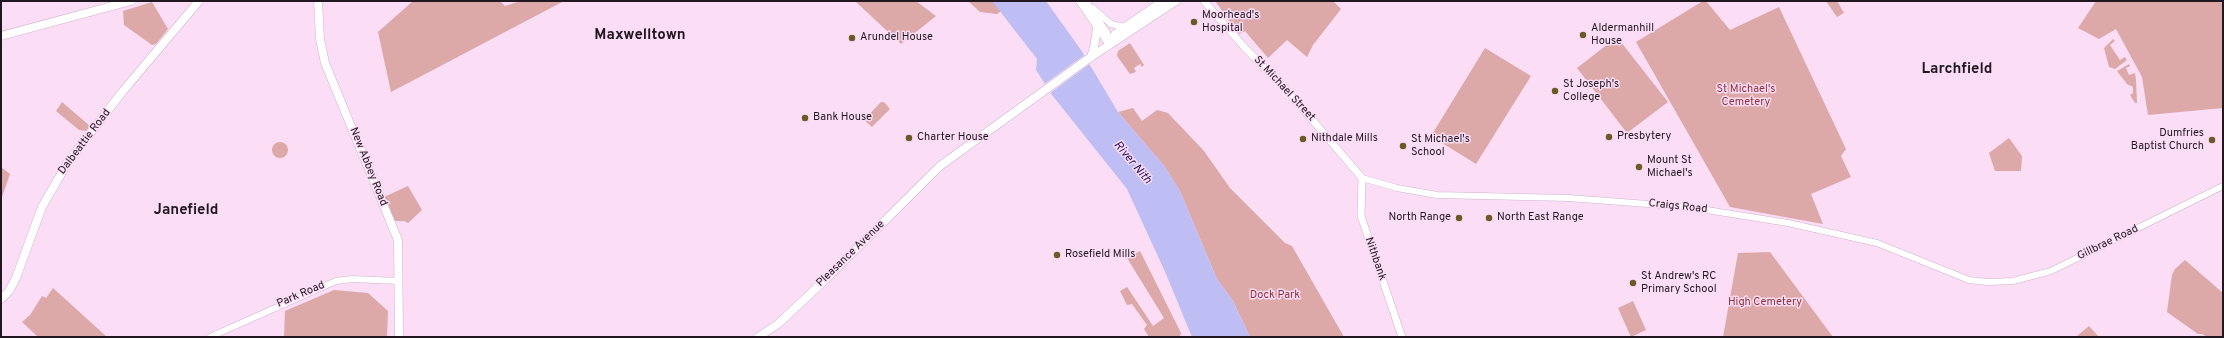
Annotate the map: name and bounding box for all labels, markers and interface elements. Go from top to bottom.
place label: Moorhead's Hospital [1202,9,1259,35]
marker: Moorhead's Hospital [1189,17,1199,27]
place label: Aldermanhill House [1591,22,1654,48]
district label: Maxwelltown [594,27,686,45]
marker: Aldermanhill House [1578,30,1588,40]
place label: Arundel House [860,31,933,45]
marker: Arundel House [847,33,857,43]
street label: St Michael Street [1250,54,1318,124]
district label: Larchfield [1922,61,1992,79]
place label: St Joseph's College [1563,78,1619,104]
park label: St Michael's Cemetery [1717,83,1775,109]
marker: St Joseph's College [1550,86,1560,96]
street label: Dalbeattie Road [56,107,114,177]
place label: Bank House [813,111,872,125]
marker: Bank House [800,113,810,123]
street label: New Abbey Road [346,126,390,208]
place label: Dumfries Baptist Church [2131,127,2204,153]
place label: Presbytery [1617,130,1671,144]
place label: Charter House [917,131,989,145]
place label: Nithdale Mills [1311,132,1378,146]
marker: Presbytery [1604,132,1614,142]
marker: Charter House [904,133,914,143]
place label: St Michael's School [1411,133,1470,159]
marker: Nithdale Mills [1298,134,1308,144]
marker: Dumfries Baptist Church [2207,135,2217,145]
water label: River Nith [1110,139,1154,187]
marker: St Michael's School [1398,141,1408,151]
place label: Mount St Michael's [1647,154,1693,180]
marker: Mount St Michael's [1634,162,1644,172]
street label: Craigs Road [1648,197,1708,217]
district label: Janefield [154,202,218,220]
place label: North Range [1388,211,1451,225]
place label: North East Range [1497,211,1584,225]
marker: North Range [1454,213,1464,223]
marker: North East Range [1484,213,1494,223]
street label: Pleasance Avenue [814,218,888,290]
street label: Gillbrae Road [2075,223,2141,263]
street label: Nithbank [1361,236,1389,282]
place label: Rosefield Mills [1065,248,1135,262]
marker: Rosefield Mills [1052,250,1062,260]
place label: St Andrew's RC Primary School [1641,270,1717,296]
marker: St Andrew's RC Primary School [1628,278,1638,288]
street label: Park Road [275,279,327,311]
park label: Dock Park [1250,289,1300,303]
park label: High Cemetery [1728,296,1802,310]

